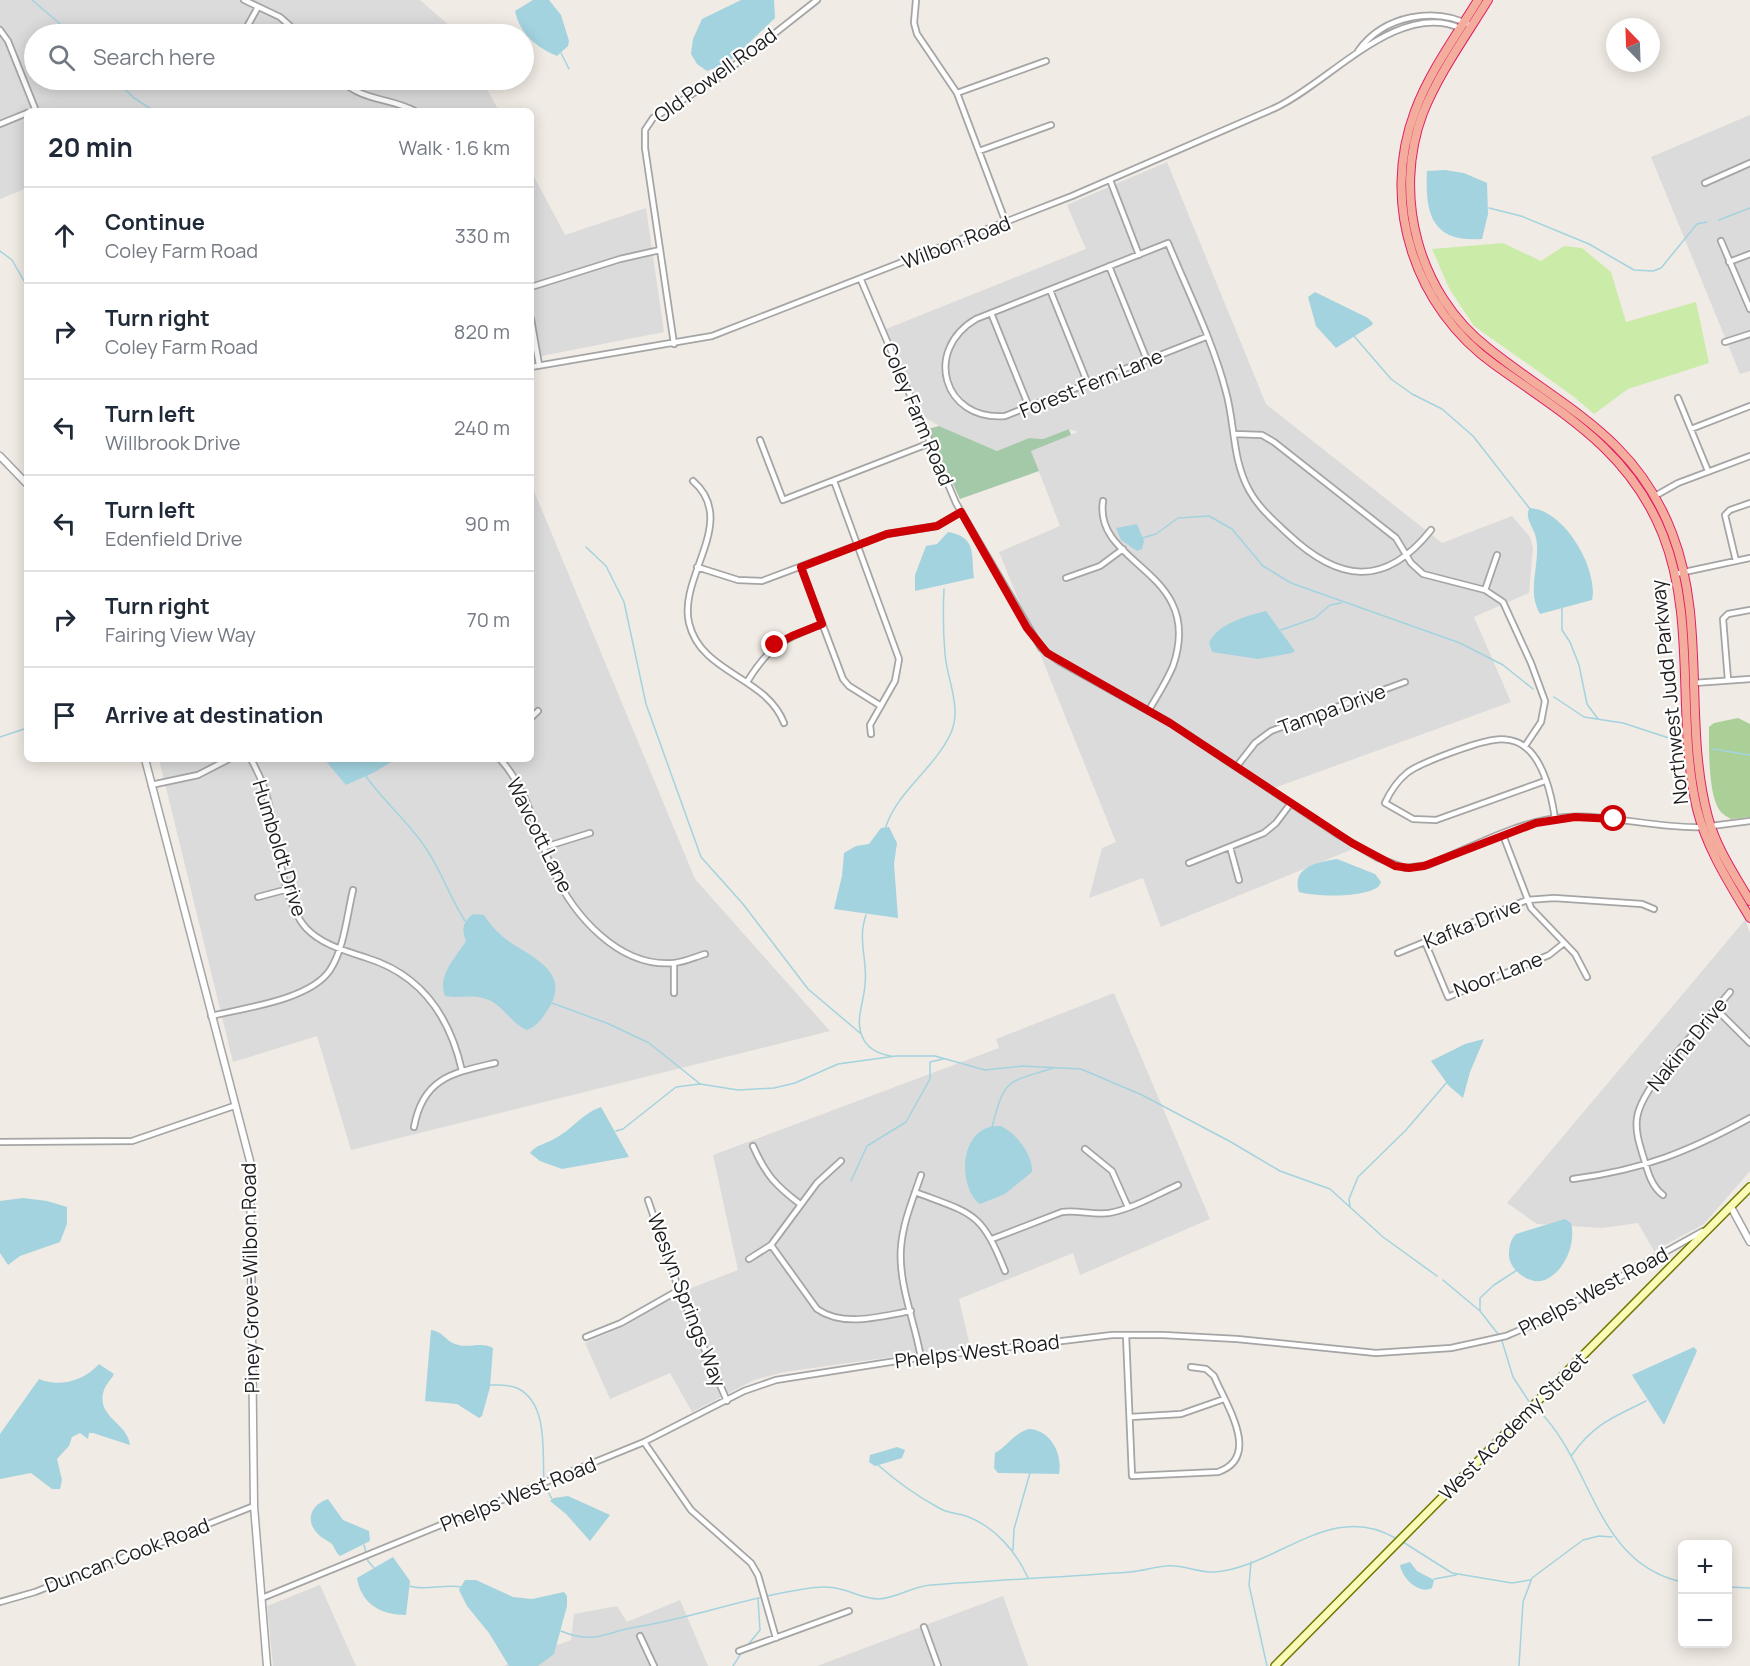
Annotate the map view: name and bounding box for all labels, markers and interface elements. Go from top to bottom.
north arrow [1606,18,1660,72]
street label: Old Powell Road [648,21,782,129]
search box [24,24,534,90]
icon: search [45,41,78,74]
text: Search here [93,42,215,72]
text: 20 min [48,129,133,165]
text: Walk · 1.6 km [399,134,510,161]
text: Continue [105,207,205,237]
street label: Wilbon Road [898,209,1014,275]
icon: ahead [48,219,81,252]
text: 330 m [455,222,510,249]
text: Coley Farm Road [105,237,258,264]
text: Turn right [105,303,210,333]
icon: right [48,315,81,348]
text: 820 m [454,318,510,345]
text: Coley Farm Road [105,333,258,360]
street label: Coley Farm Road [876,338,960,490]
street label: Forest Fern Lane [1015,342,1167,424]
text: Turn left [105,399,195,429]
icon: left [48,411,81,444]
text: 240 m [454,414,510,441]
text: Willbrook Drive [105,429,241,456]
text: Turn left [105,495,195,525]
icon: left [48,507,81,540]
text: 90 m [464,510,510,537]
text: Edenfield Drive [105,525,243,552]
street label: Northwest Judd Parkway [1644,578,1694,806]
text: Turn right [105,591,210,621]
icon: right [48,603,81,636]
text: 70 m [467,606,510,633]
text: Fairing View Way [105,621,256,648]
route end [761,631,787,657]
street label: Tampa Drive [1275,677,1389,741]
icon: arrive [48,699,81,732]
text: Arrive at destination [105,700,323,730]
street label: Wavcott Lane [501,773,579,897]
street label: Humboldt Drive [246,776,314,920]
route start [1600,805,1626,831]
street label: Kafka Drive [1419,891,1525,955]
street label: Noor Lane [1450,945,1546,1003]
street label: Nakina Drive [1641,992,1733,1096]
street label: Piney Grove-Wilbon Road [234,1162,266,1394]
street label: Weslyn Springs Way [641,1209,733,1391]
street label: Phelps West Road [1514,1240,1672,1342]
street label: Phelps West Road [893,1328,1061,1374]
street label: West Academy Street [1433,1346,1593,1506]
street label: Phelps West Road [436,1450,600,1538]
street label: Duncan Cook Road [41,1511,213,1599]
map controls [1678,1540,1732,1648]
button: + [1678,1540,1732,1594]
button: − [1678,1594,1732,1648]

